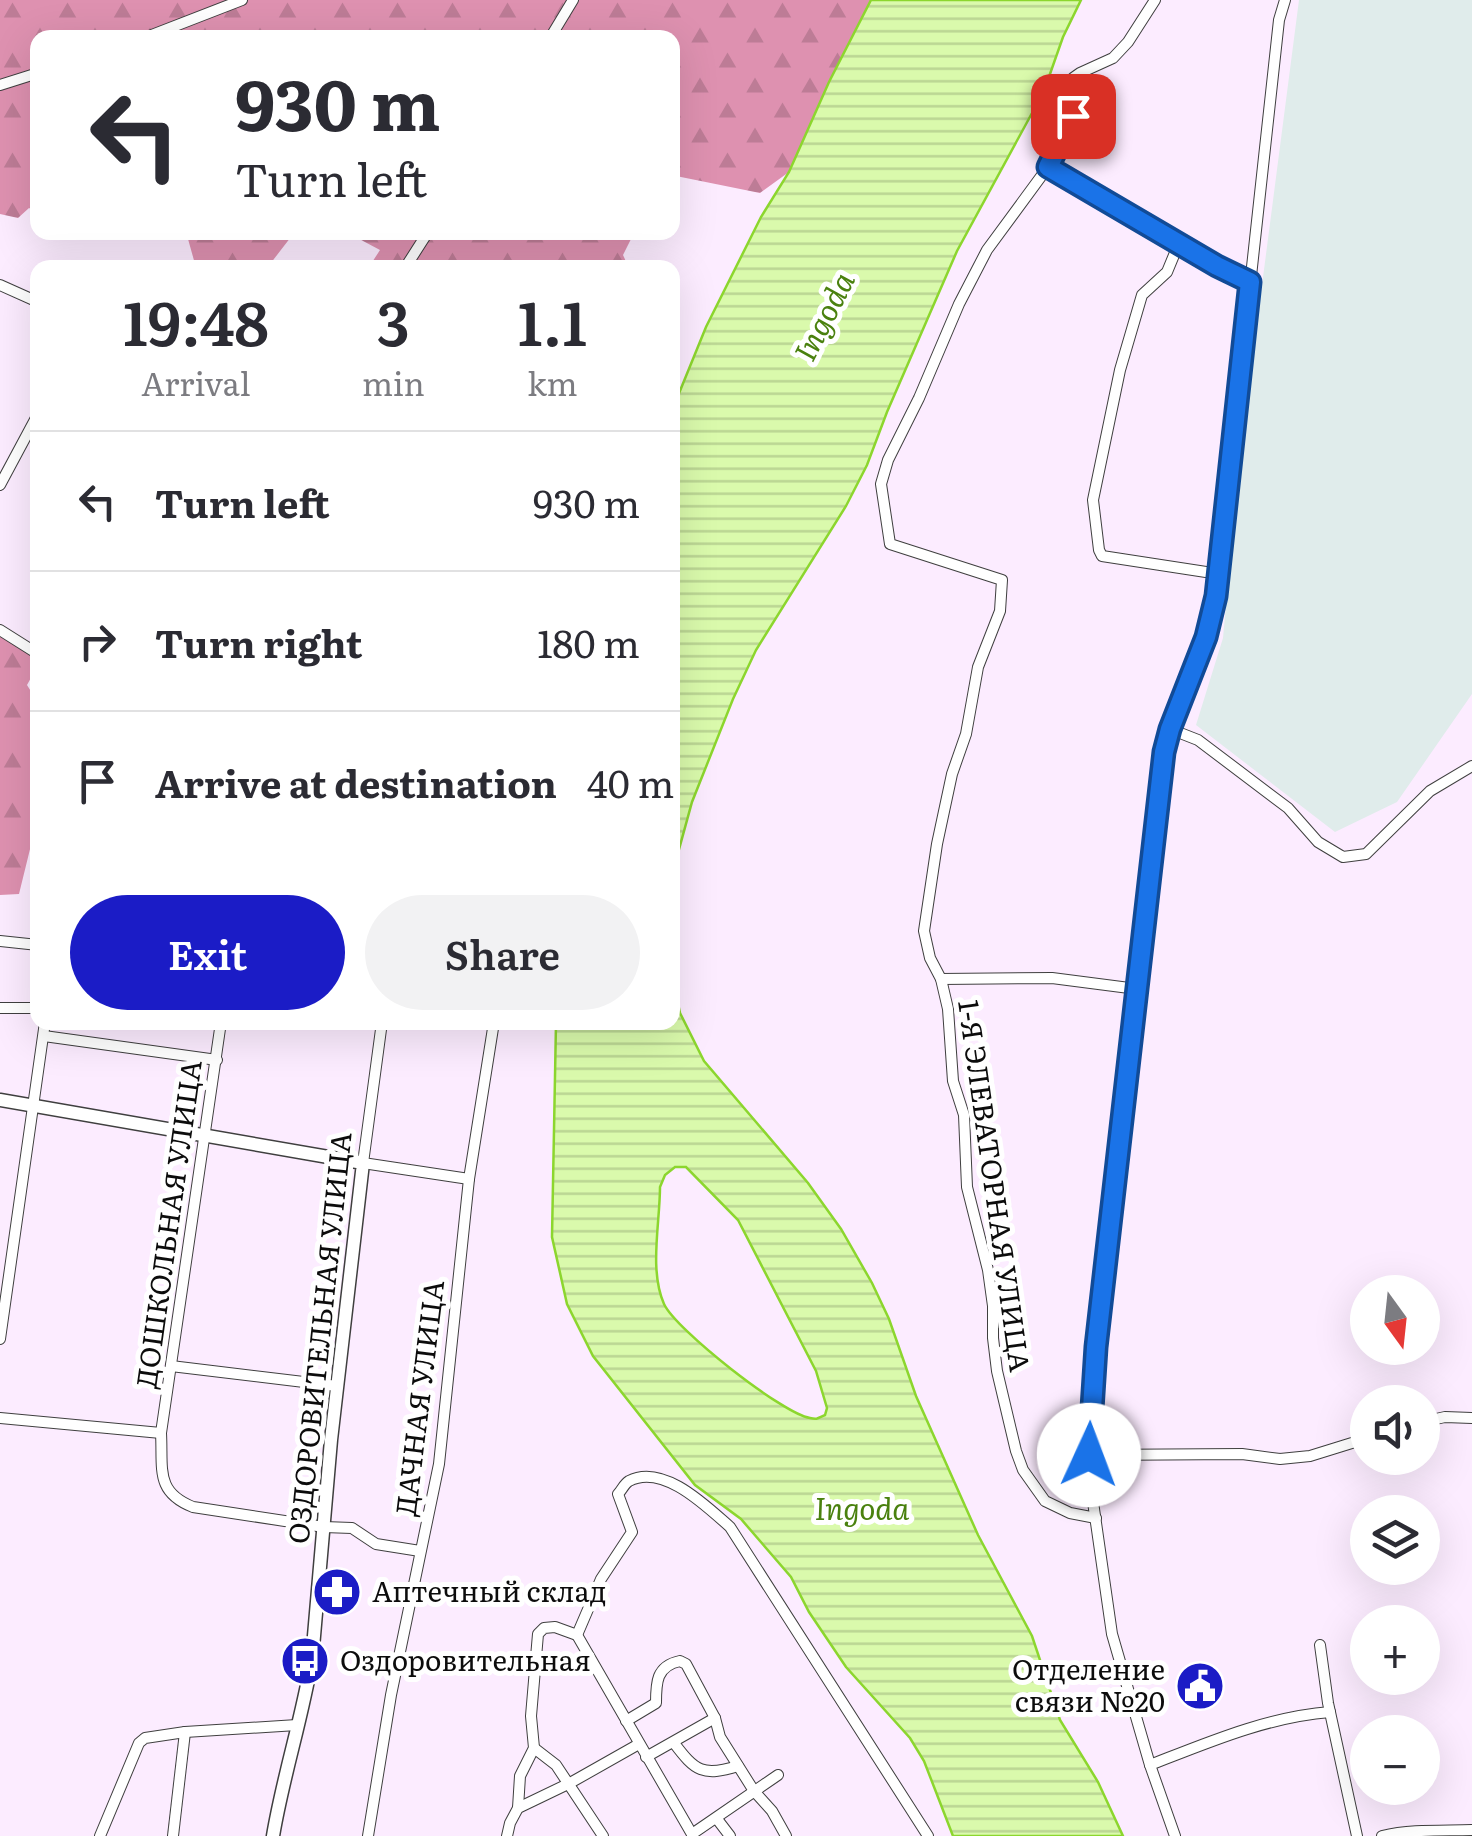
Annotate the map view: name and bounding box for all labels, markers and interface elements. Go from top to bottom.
text: 930 m [235,49,441,153]
icon: left [70,70,200,200]
pin [1031,74,1116,159]
icon: arrive [1046,89,1101,144]
text: Turn left [235,144,427,211]
water label: Ingoda [781,263,863,368]
text: 19:48 [123,275,269,364]
text: 3 [377,275,410,364]
text: 1.1 [518,275,587,364]
text: Arrival [141,358,251,406]
text: min [362,358,425,406]
text: km [527,358,578,406]
text: Turn left [155,473,330,530]
text: 930 m [533,473,640,530]
icon: left [70,474,125,529]
text: Turn right [155,613,362,670]
text: 180 m [537,613,640,670]
icon: right [70,614,125,669]
text: Arrive at destination [155,753,557,810]
text: 40 m [587,753,674,810]
icon: arrive [70,754,125,809]
button: Exit [70,895,345,1010]
button: Share [365,895,640,1010]
street label: 1-Я ЭЛЕВАТОРНАЯ УЛИЦА [949,997,1043,1375]
street label: ДОШКОЛЬНАЯ УЛИЦА [123,1057,211,1390]
street label: ОЗДОРОВИТЕЛЬНАЯ УЛИЦА [275,1129,361,1546]
north arrow [1350,1275,1440,1365]
map controls [1350,1275,1440,1805]
street label: ДАЧНАЯ УЛИЦА [383,1277,453,1518]
button: sound [1350,1385,1440,1475]
position arrow [1037,1403,1141,1507]
water label: Ingoda [815,1485,909,1529]
button: layers [1350,1495,1440,1585]
pharmacy icon: Аптечный склад [311,1566,363,1618]
place label: Аптечный склад [372,1569,607,1611]
button: + [1350,1605,1440,1695]
bus stop icon: Оздоровительная [279,1635,331,1687]
place label: Оздоровительная [340,1638,591,1680]
place label: Отделение связи №20 [1012,1647,1165,1721]
public building icon: Отделение связи №20 [1174,1660,1226,1712]
button: − [1350,1715,1440,1805]

